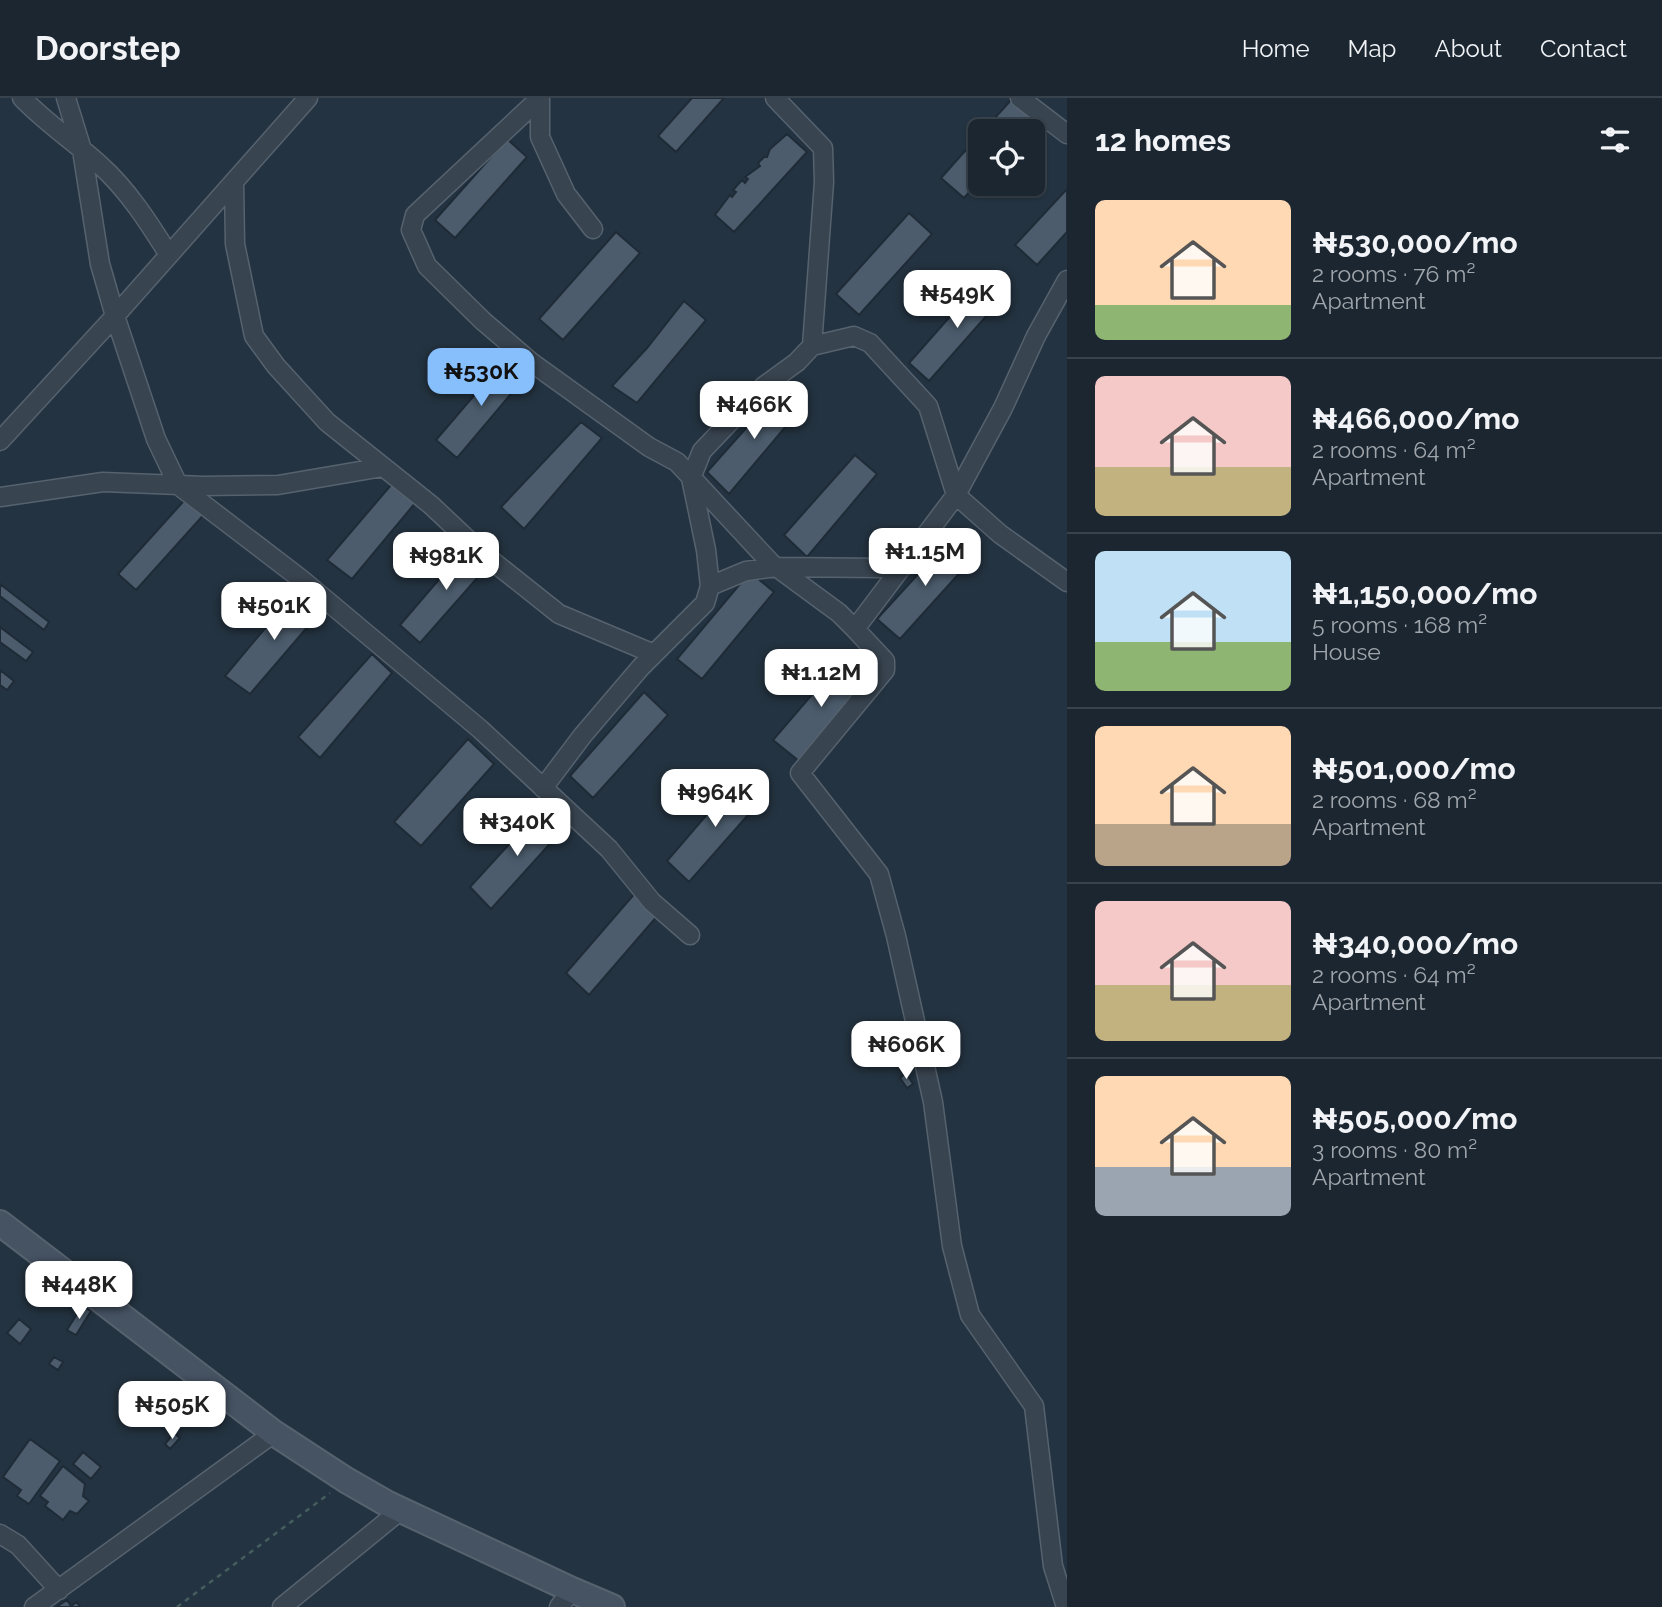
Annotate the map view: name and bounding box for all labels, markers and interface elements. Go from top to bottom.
text: Doorstep [35,29,181,68]
text: Home [1242,34,1310,63]
text: Map [1348,34,1396,63]
text: About [1434,34,1502,63]
text: Contact [1540,34,1627,63]
map controls [968,119,1045,196]
button: locate [968,119,1045,196]
icon: filters [1596,121,1634,159]
text: 12 homes [1095,123,1231,158]
text: ₦530,000/mo [1312,225,1518,260]
icon: home [1151,228,1235,312]
text: 2 rooms · 76 m² [1312,260,1475,287]
pin: ₦549K [908,271,1006,330]
text: ₦549K [920,279,994,306]
text: Apartment [1312,287,1426,314]
pin: ₦530K [432,348,530,408]
text: ₦530K [444,357,518,384]
pin: ₦466K [705,382,803,441]
text: ₦466K [716,390,792,417]
text: ₦466,000/mo [1312,401,1519,436]
icon: home [1151,404,1235,488]
text: 2 rooms · 64 m² [1312,436,1476,463]
text: Apartment [1312,463,1426,490]
pin: ₦1.15M [868,528,982,588]
pin: ₦981K [397,532,495,592]
text: ₦1.15M [885,537,965,564]
text: ₦981K [409,541,483,568]
text: ₦1,150,000/mo [1312,576,1537,611]
icon: home [1151,579,1235,663]
pin: ₦501K [225,582,323,642]
text: ₦501K [237,591,311,618]
text: 5 rooms · 168 m² [1312,611,1487,638]
text: House [1312,638,1381,665]
pin: ₦1.12M [764,650,878,709]
text: ₦1.12M [781,658,861,685]
text: ₦501,000/mo [1312,751,1516,786]
icon: home [1151,754,1235,838]
pin: ₦964K [666,770,764,829]
text: ₦964K [677,778,753,805]
text: 2 rooms · 68 m² [1312,786,1477,813]
pin: ₦340K [468,798,566,858]
text: ₦340K [479,807,555,834]
text: Apartment [1312,813,1426,840]
text: ₦340,000/mo [1312,926,1518,961]
icon: home [1151,929,1235,1013]
text: 2 rooms · 64 m² [1312,961,1476,988]
text: Apartment [1312,988,1426,1015]
pin: ₦606K [857,1021,955,1081]
text: ₦606K [867,1030,945,1057]
text: ₦505,000/mo [1312,1101,1517,1136]
icon: home [1151,1104,1235,1188]
text: 3 rooms · 80 m² [1312,1136,1477,1163]
text: Apartment [1312,1163,1426,1190]
pin: ₦448K [30,1262,128,1321]
text: ₦448K [41,1270,117,1297]
pin: ₦505K [123,1382,221,1441]
text: ₦505K [135,1390,209,1417]

